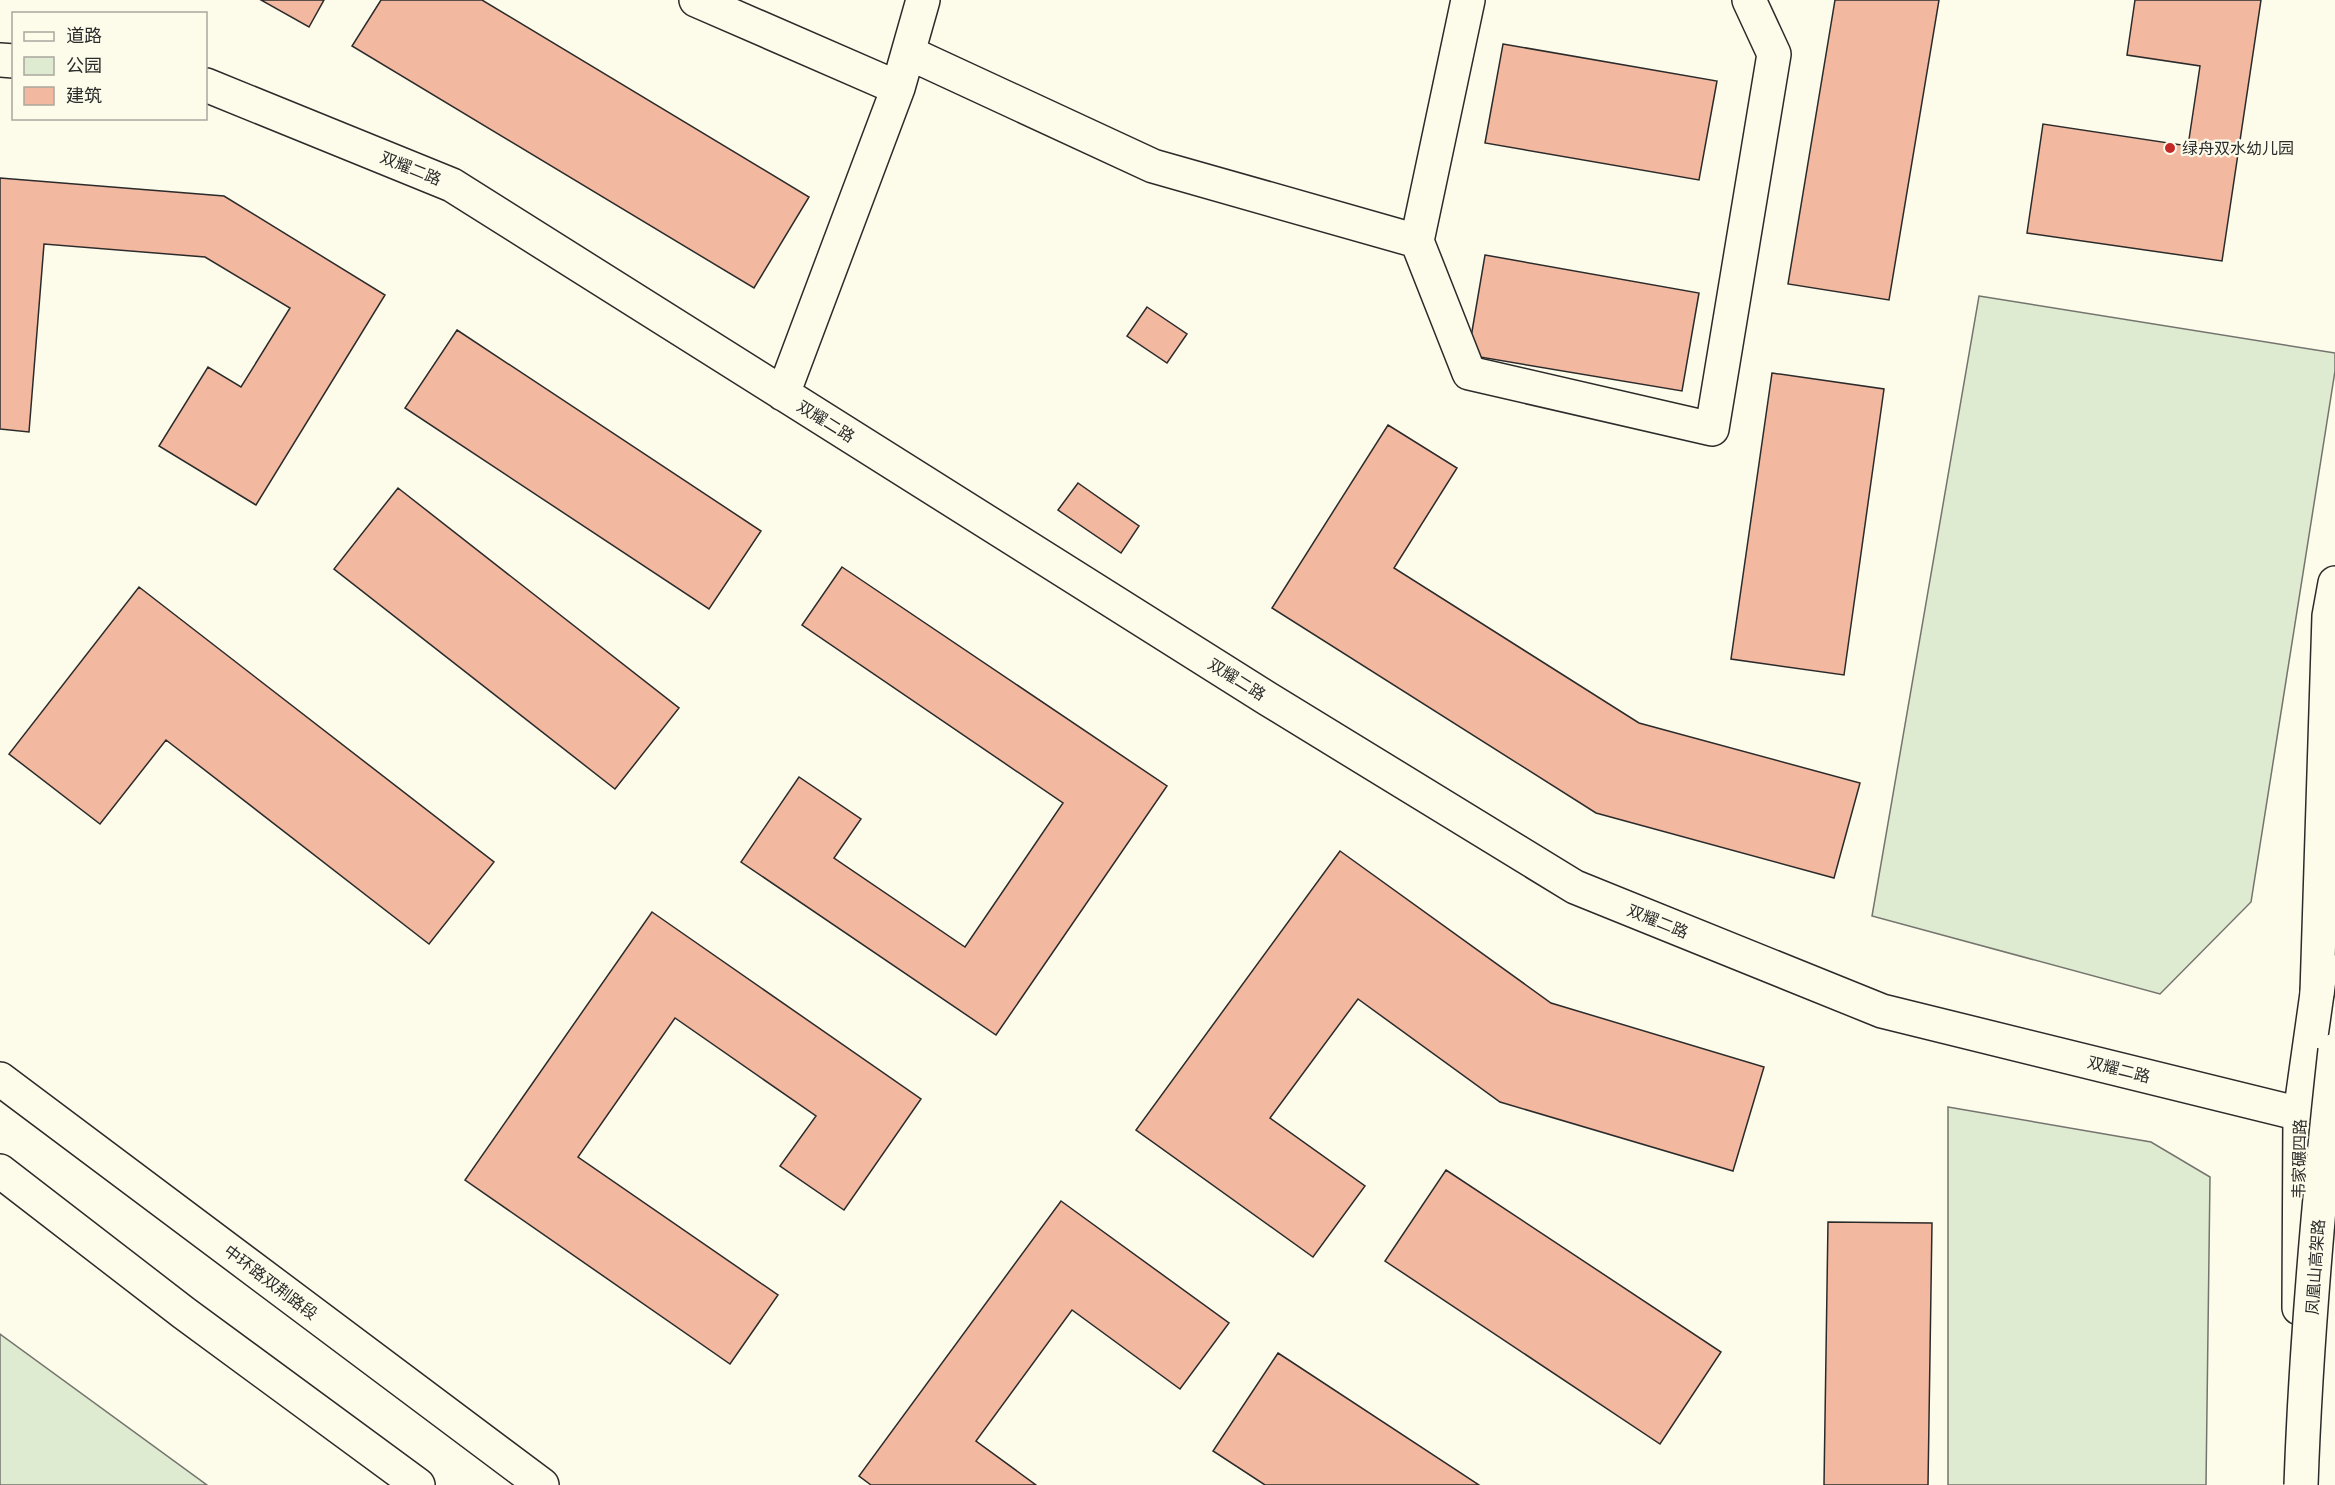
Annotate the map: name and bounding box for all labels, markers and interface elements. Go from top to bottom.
legend [12,12,207,120]
text: 道路 [66,24,102,47]
text: 公园 [66,54,102,77]
text: 建筑 [66,84,102,107]
place label: 绿舟双水幼儿园 [2182,138,2294,158]
marker: 绿舟双水幼儿园 [2163,141,2177,155]
street label: 双耀二路 [378,147,444,189]
street label: 双耀二路 [794,396,858,446]
street label: 双耀二路 [1205,654,1269,704]
street label: 双耀二路 [1625,900,1691,942]
street label: 双耀二路 [2086,1052,2152,1086]
street label: 韦家碾四路 [2288,1119,2310,1199]
street label: 凤凰山高架路 [2302,1218,2328,1316]
street label: 中环路双荆路段 [220,1240,322,1324]

